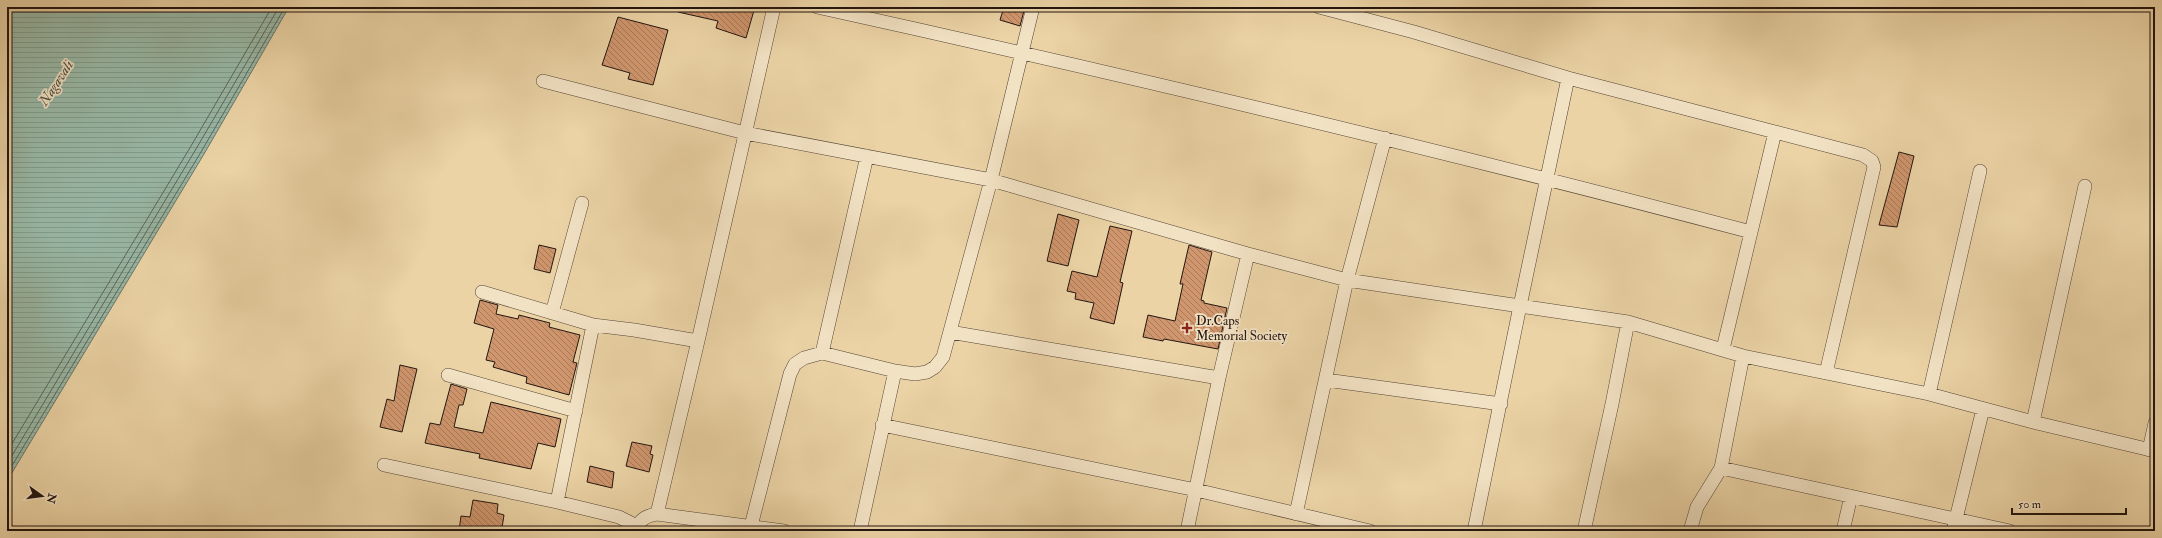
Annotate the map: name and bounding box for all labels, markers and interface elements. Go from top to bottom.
water label: Nagavali [35,57,77,110]
place label: Dr.Caps Memorial Society [1196,313,1288,345]
marker: Dr.Caps Memorial Society [1181,322,1193,334]
north arrow [22,476,62,516]
scale bar [2012,490,2126,516]
text: N [43,491,59,506]
text: 50 m [2018,497,2042,512]

